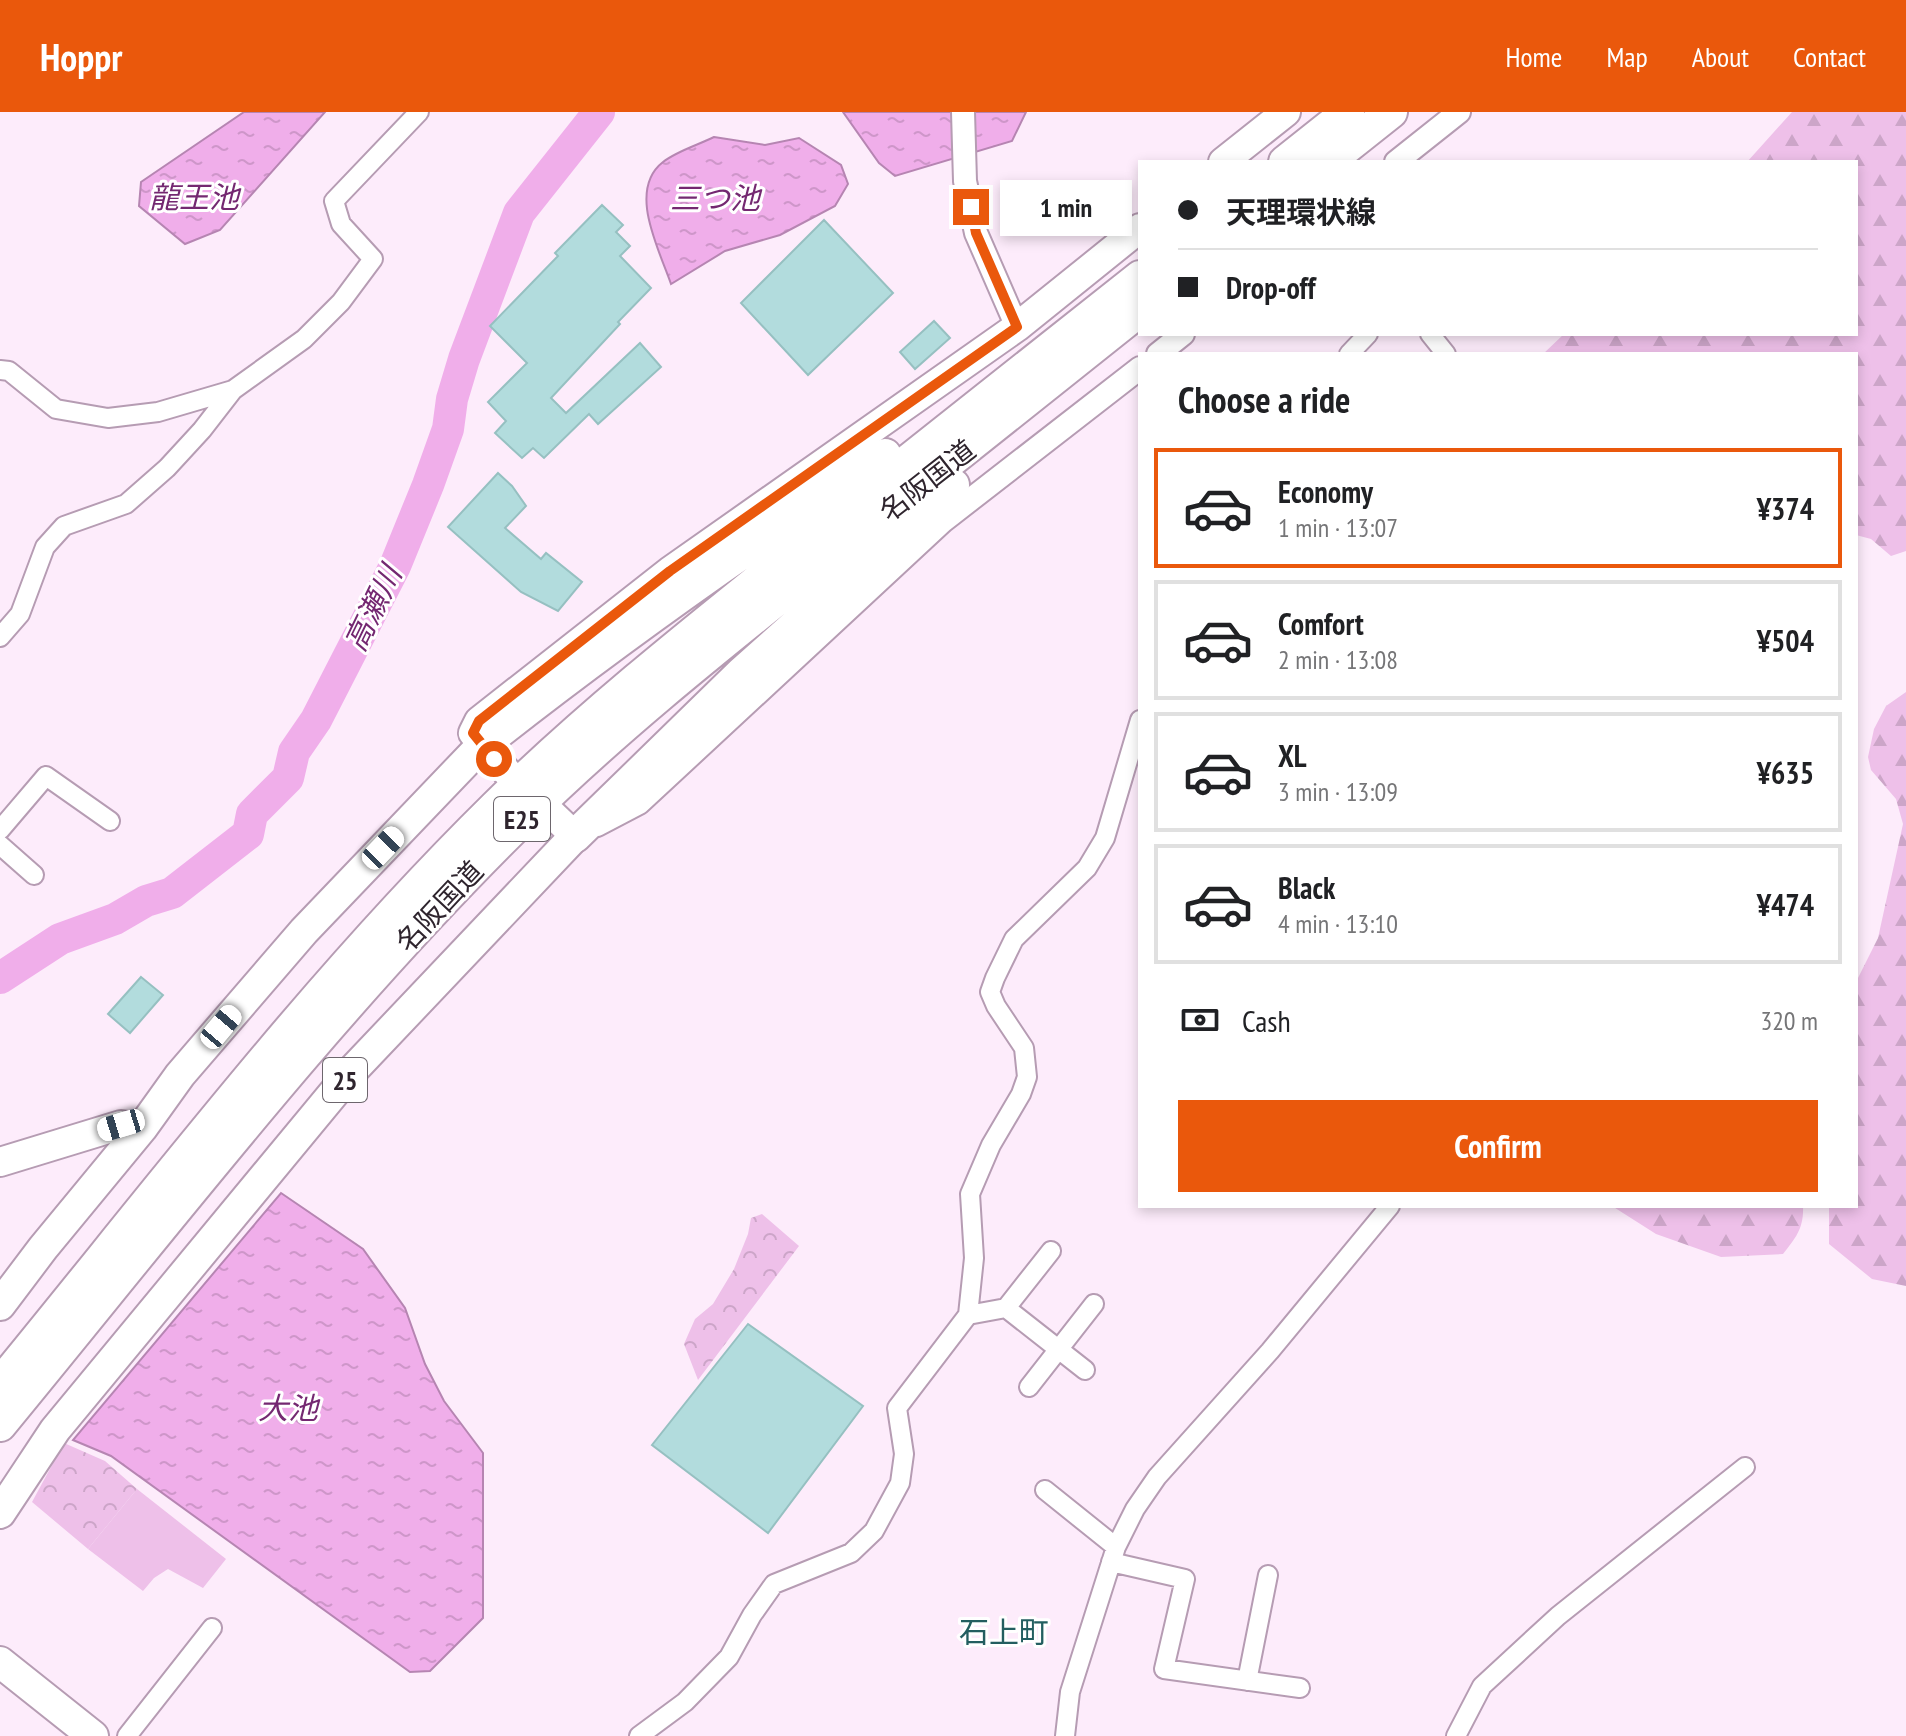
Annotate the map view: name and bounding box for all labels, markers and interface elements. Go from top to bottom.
text: Hoppr [40,32,122,81]
text: Home [1506,38,1562,75]
text: Map [1606,38,1648,75]
text: About [1692,38,1749,75]
text: Contact [1793,38,1866,75]
water label: 龍王池 [149,177,242,216]
water label: 三つ池 [670,178,763,217]
callout: 1 min [999,179,1131,235]
route end [953,189,989,225]
text: 1 min [1040,191,1092,224]
text: 天理環状線 [1226,192,1376,231]
text: Drop-off [1226,268,1316,307]
text: Choose a ride [1178,376,1350,423]
street label: 名阪国道 [871,431,983,529]
icon: car [1182,472,1254,544]
text: Economy [1278,472,1373,511]
text: ¥374 [1757,489,1814,528]
text: 1 min · 13:07 [1278,511,1398,544]
water label: 高瀬川 [335,556,411,657]
icon: car [1182,604,1254,676]
text: Comfort [1278,604,1364,643]
text: ¥504 [1757,621,1814,660]
text: 2 min · 13:08 [1278,643,1398,676]
icon: car [1182,736,1254,808]
text: XL [1278,736,1307,775]
route start [476,741,512,777]
text: ¥635 [1757,753,1814,792]
text: 3 min · 13:09 [1278,775,1398,808]
road number: E25 [494,797,550,841]
car [358,822,408,874]
street label: 名阪国道 [387,852,491,960]
icon: car [1182,868,1254,940]
text: Black [1278,868,1335,907]
text: ¥474 [1757,885,1814,924]
text: 4 min · 13:10 [1278,907,1398,940]
icon: cash [1178,998,1222,1042]
car [196,1001,246,1053]
text: Cash [1242,1001,1291,1040]
text: 320 m [1760,1004,1818,1037]
road number: 25 [323,1058,367,1102]
button: Confirm [1178,1100,1818,1192]
car [95,1107,147,1143]
water label: 大池 [258,1388,321,1427]
district label: 石上町 [959,1612,1049,1651]

